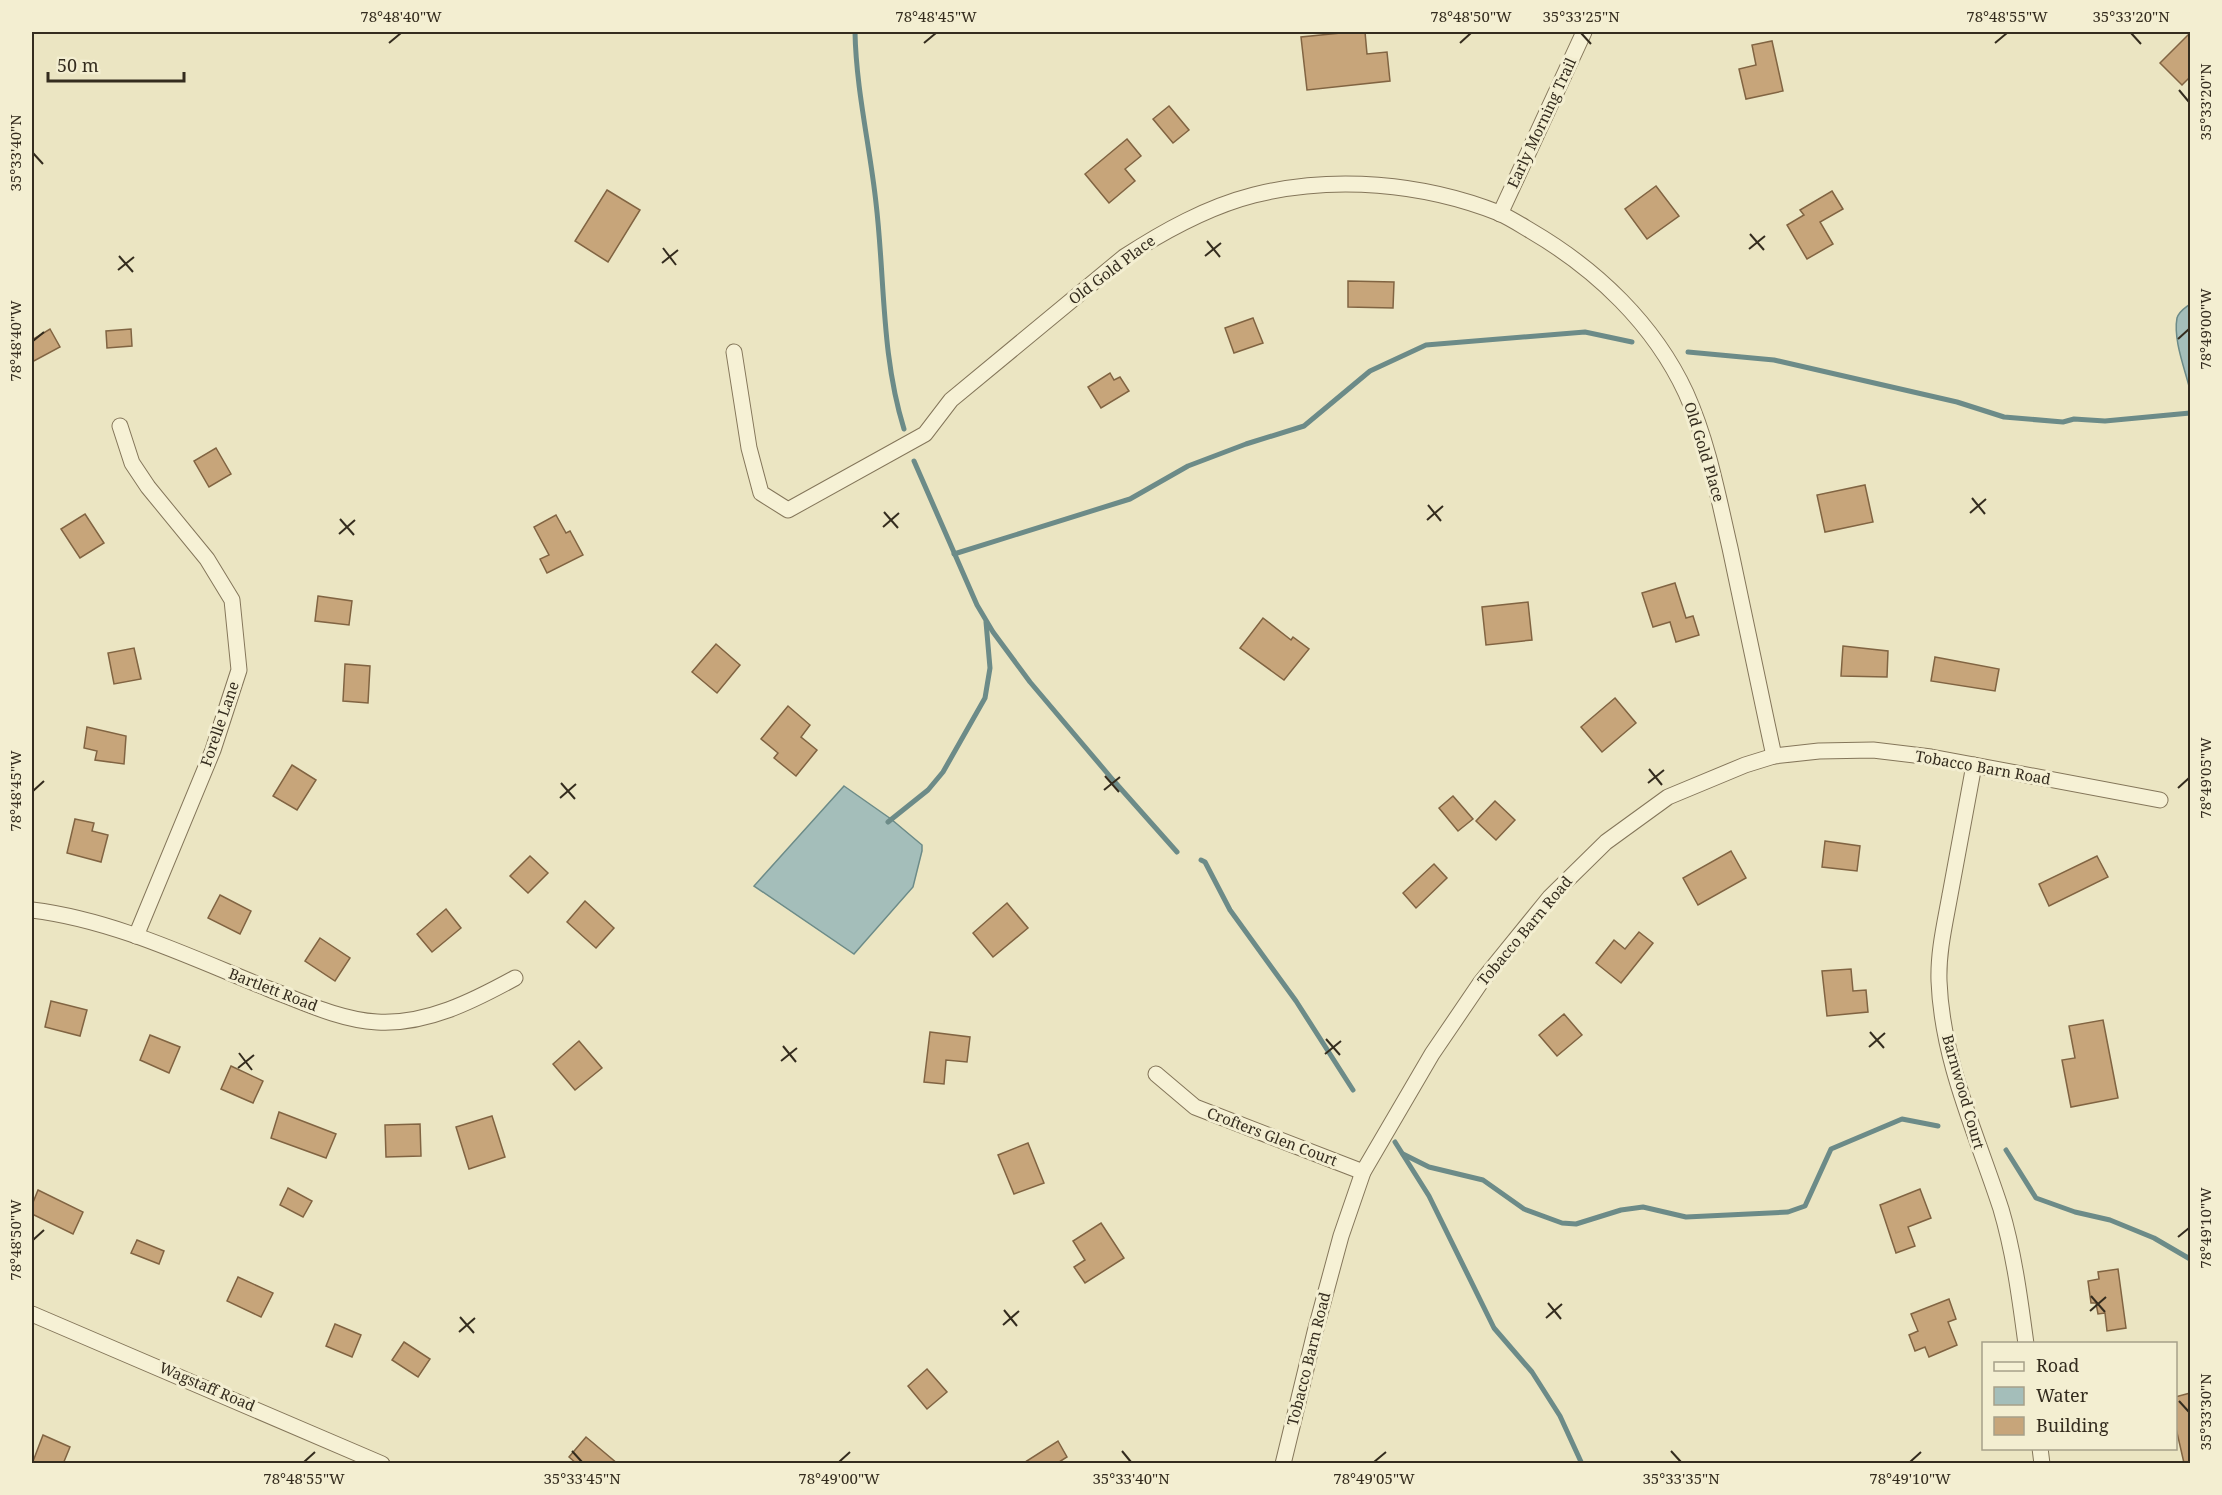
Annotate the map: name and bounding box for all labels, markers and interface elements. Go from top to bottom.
text: 78°48'40"W [360,6,442,26]
text: 78°48'45"W [895,6,977,26]
text: 78°48'50"W [1430,6,1512,26]
text: 35°33'25"N [1542,6,1620,26]
text: 78°48'55"W [1966,6,2048,26]
text: 35°33'20"N [2092,6,2170,26]
scale bar [48,45,184,83]
text: 50 m [57,53,99,77]
street label: Early Morning Trail [1502,54,1580,191]
text: 35°33'20"N [2195,63,2215,141]
text: 35°33'40"N [5,114,25,192]
street label: Old Gold Place [1064,230,1159,308]
text: 78°49'00"W [2195,288,2215,370]
text: 78°48'40"W [5,300,25,382]
street label: Old Gold Place [1680,399,1730,504]
street label: Forelle Lane [195,678,243,769]
text: 78°49'05"W [2195,737,2215,819]
street label: Tobacco Barn Road [1914,745,2052,789]
text: 78°48'45"W [5,750,25,832]
street label: Tobacco Barn Road [1473,871,1576,989]
street label: Bartlett Road [226,963,321,1015]
street label: Barnwood Court [1938,1032,1990,1151]
street label: Crofters Glen Court [1204,1102,1340,1170]
text: 78°49'10"W [2195,1187,2215,1269]
text: 78°48'50"W [5,1199,25,1281]
street label: Tobacco Barn Road [1282,1290,1334,1428]
legend [1982,1342,2177,1450]
text: Road [2036,1353,2079,1377]
street label: Wagstaff Road [156,1357,258,1415]
text: 35°33'30"N [2195,1373,2215,1451]
text: Water [2036,1383,2089,1407]
text: Building [2036,1413,2109,1437]
text: 78°48'55"W [263,1468,345,1488]
text: 35°33'45"N [543,1468,621,1488]
text: 78°49'00"W [798,1468,880,1488]
text: 35°33'40"N [1092,1468,1170,1488]
text: 78°49'05"W [1333,1468,1415,1488]
text: 35°33'35"N [1642,1468,1720,1488]
text: 78°49'10"W [1869,1468,1951,1488]

